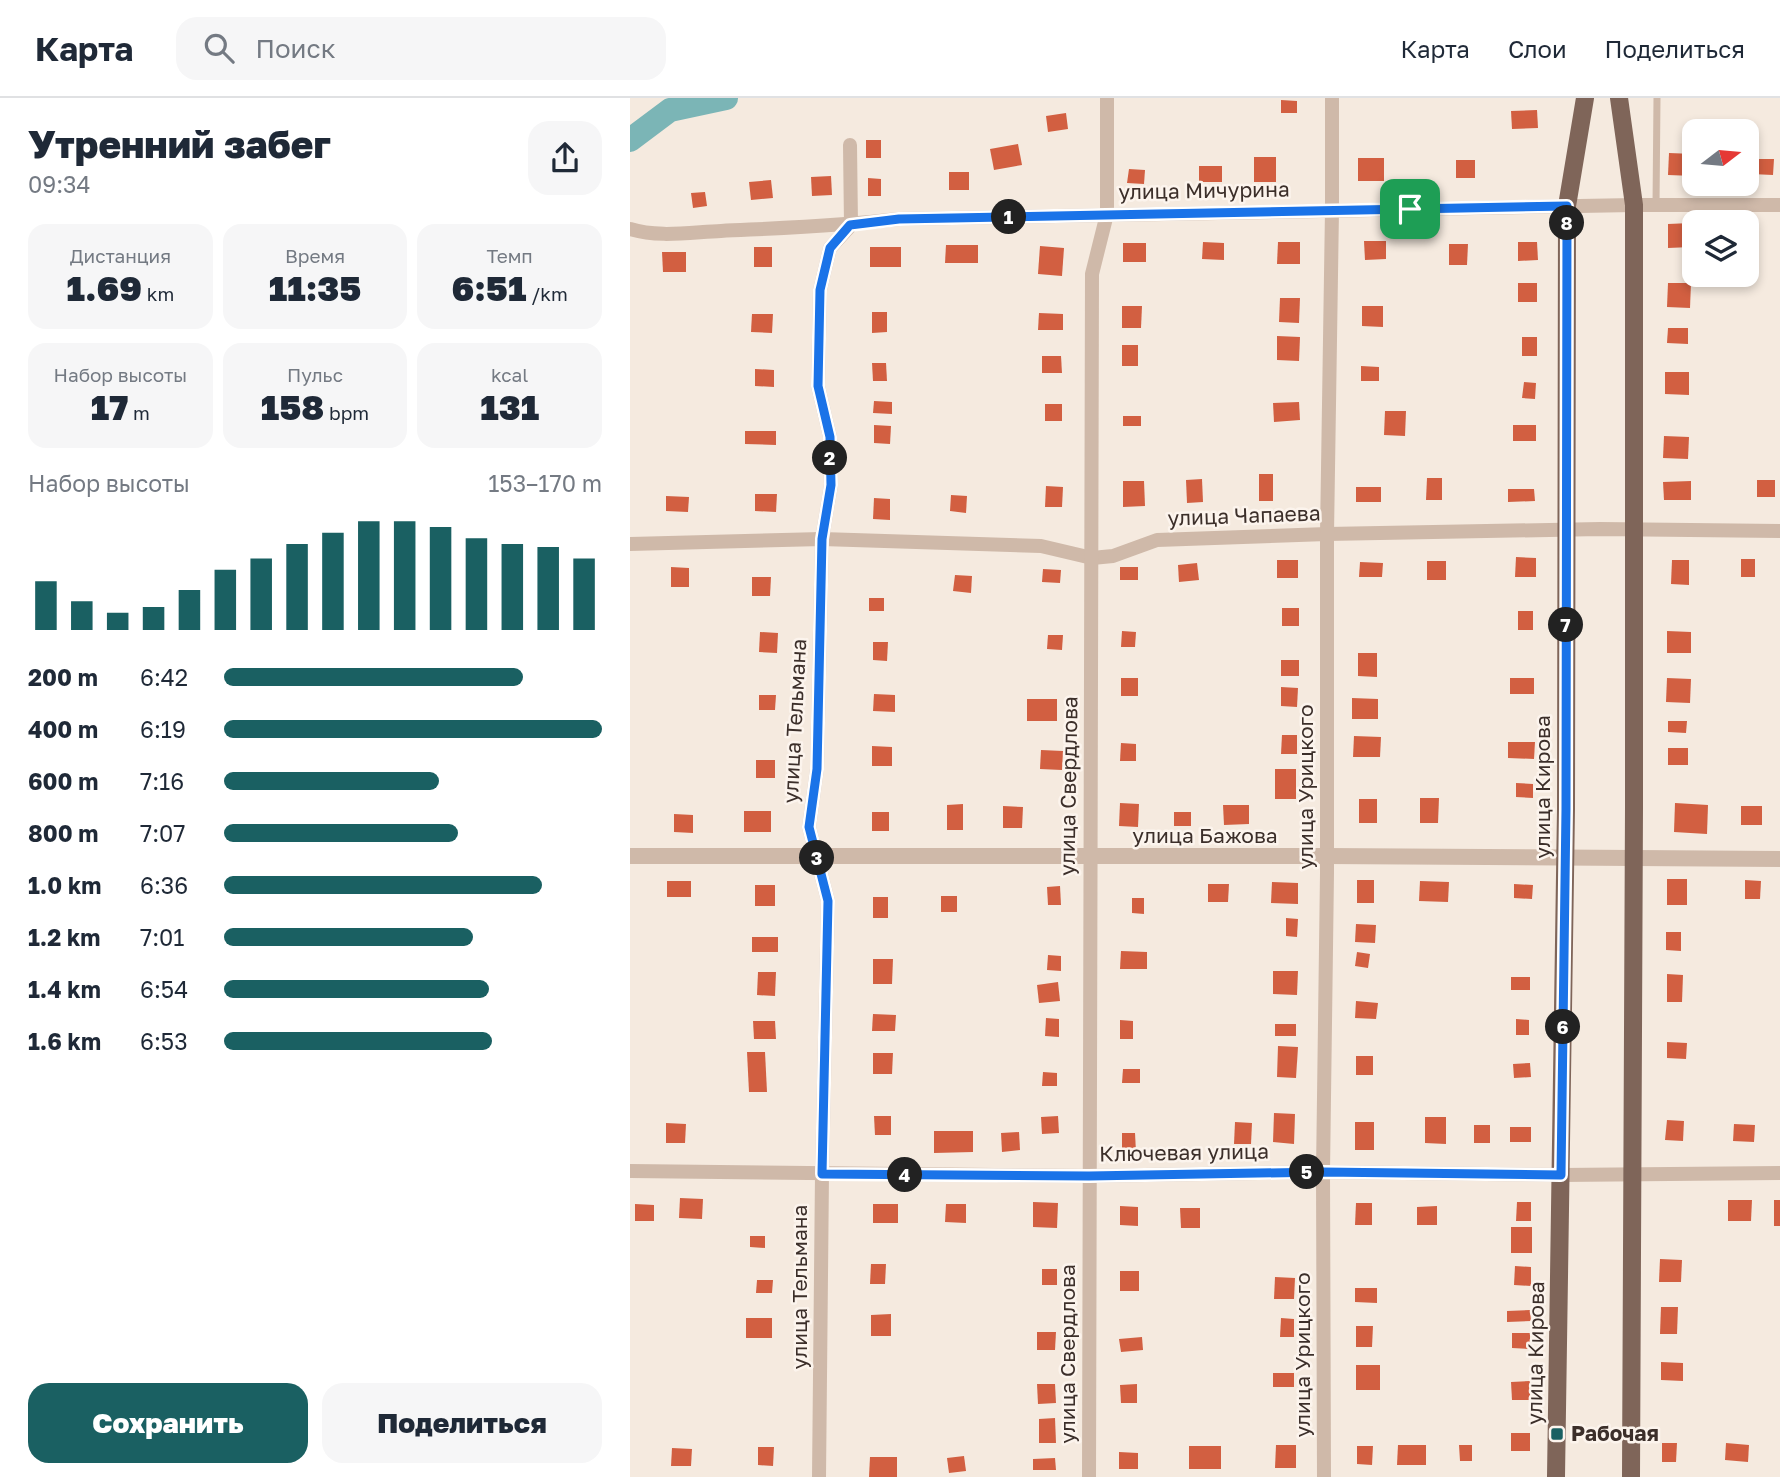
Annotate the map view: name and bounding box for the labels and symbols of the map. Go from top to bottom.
north arrow [1682,119,1759,196]
street label: улица Мичурина [1118,176,1290,204]
pin [1380,179,1440,239]
pin: 1 [992,200,1026,234]
pin: 8 [1550,206,1584,240]
pin: 2 [812,440,848,476]
street label: улица Чапаева [1167,499,1321,531]
pin: 7 [1548,608,1584,642]
street label: улица Тельмана [777,638,811,804]
street label: улица Свердлова [1053,696,1083,876]
street label: улица Урицкого [1292,704,1318,870]
street label: улица Кирова [1529,715,1555,859]
street label: улица Бажова [1132,822,1278,848]
pin: 3 [800,840,834,876]
pin: 6 [1546,1010,1580,1044]
street label: Ключевая улица [1099,1138,1269,1166]
pin: 5 [1290,1154,1324,1190]
pin: 4 [888,1158,922,1192]
street label: улица Тельмана [786,1205,812,1369]
street label: улица Свердлова [1054,1264,1080,1444]
street label: улица Урицкого [1289,1272,1315,1438]
street label: улица Кирова [1521,1281,1549,1425]
place label: Рабочая [1571,1420,1659,1446]
marker: Рабочая [1549,1426,1565,1442]

